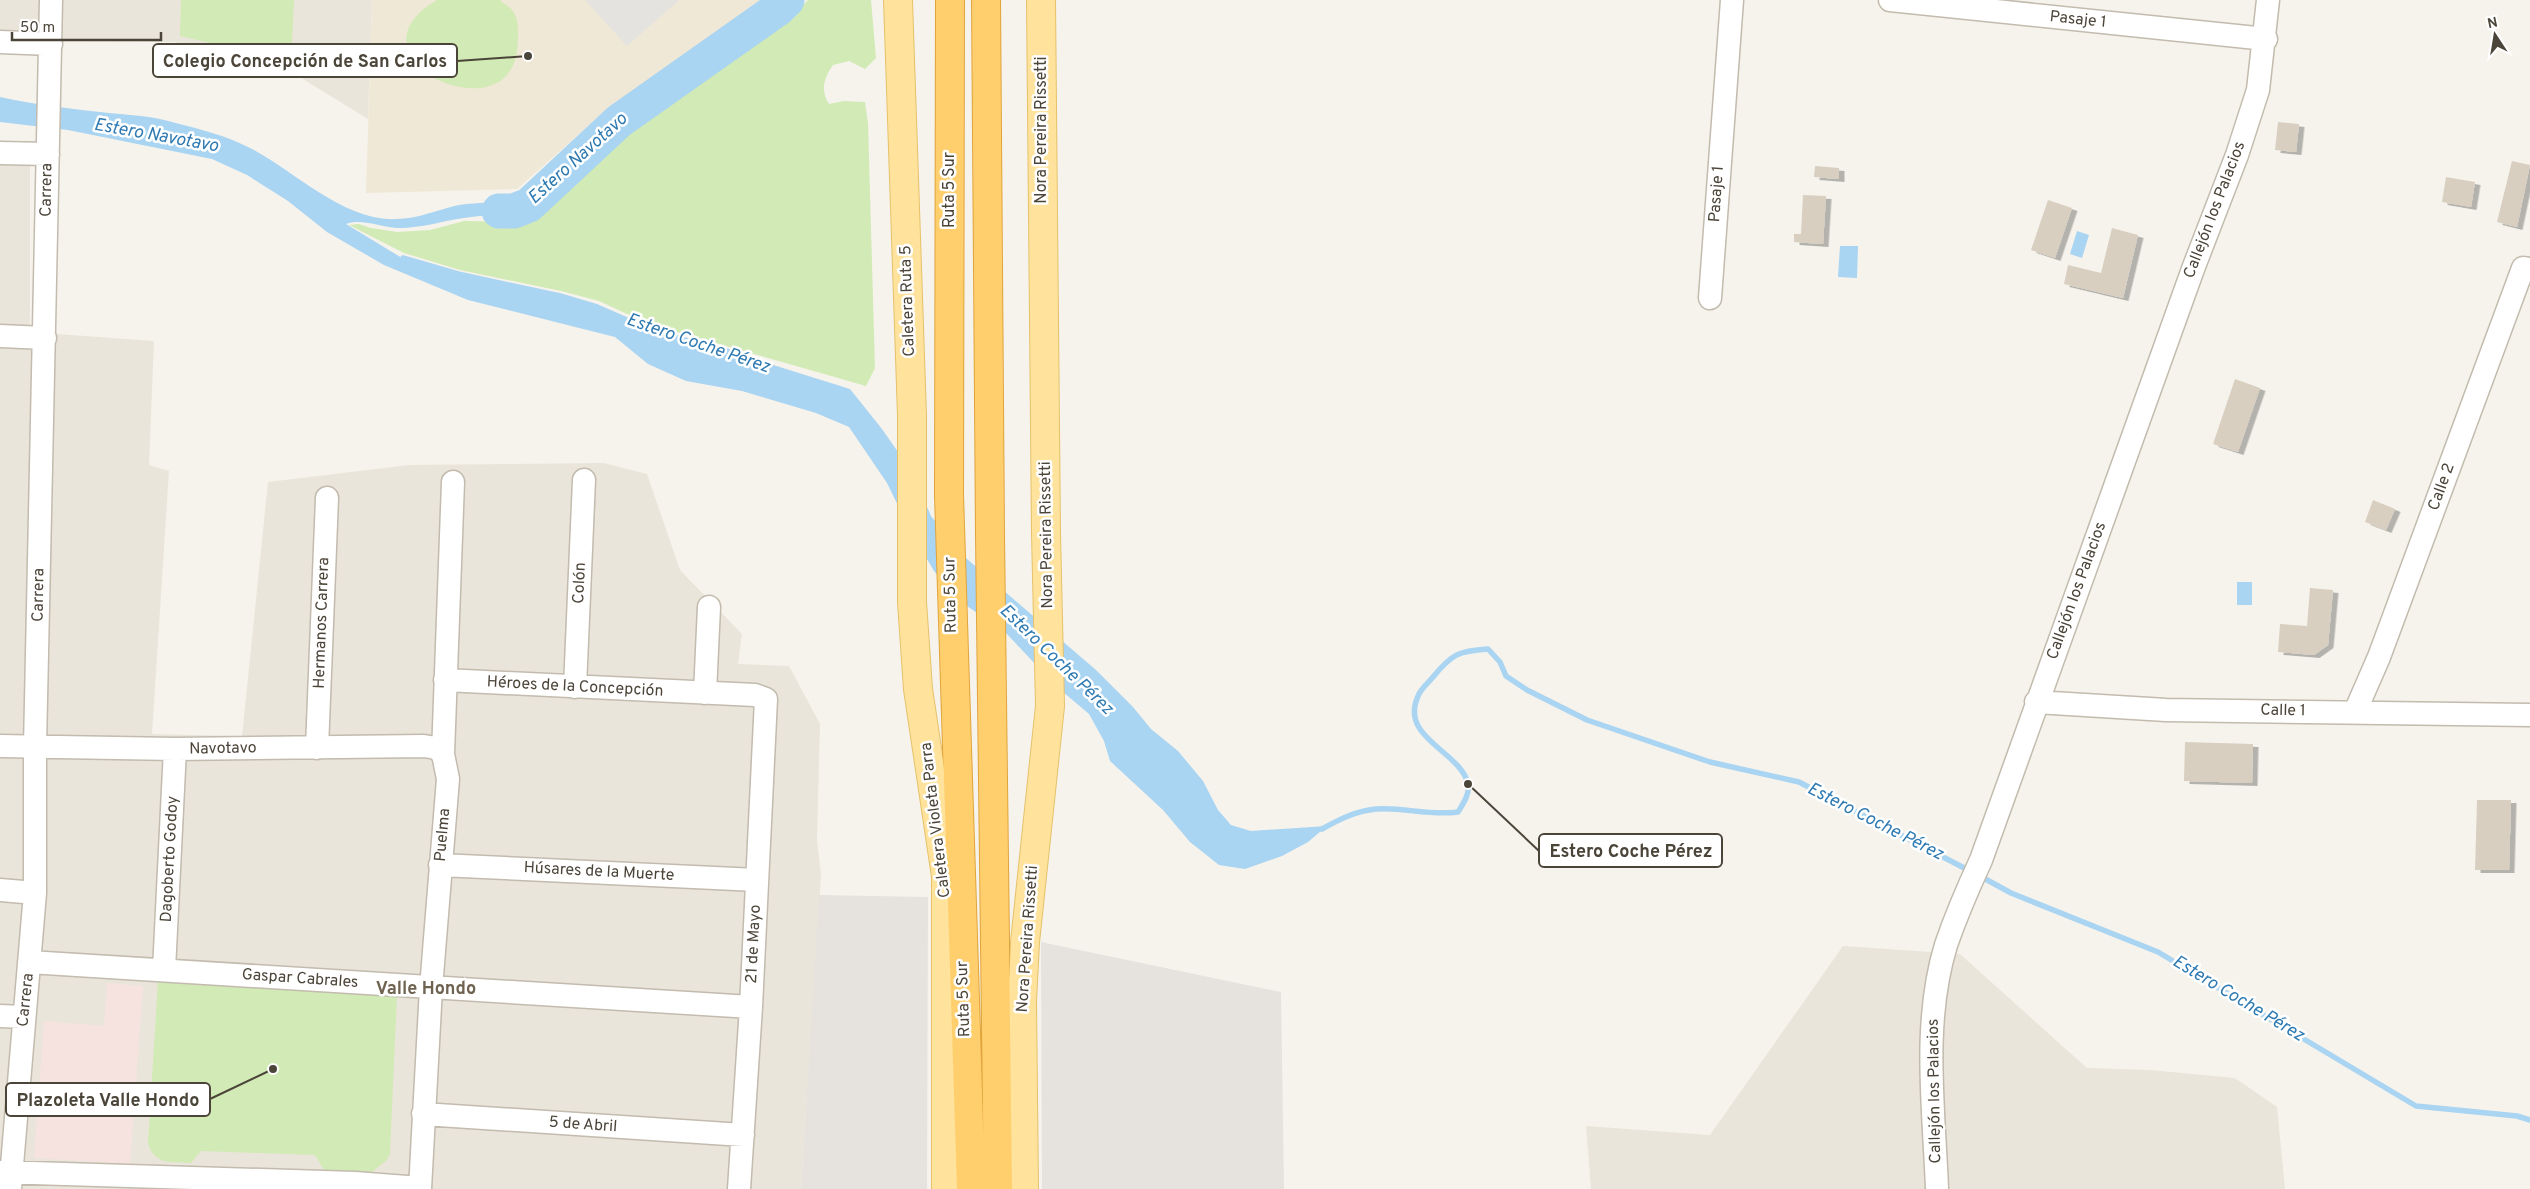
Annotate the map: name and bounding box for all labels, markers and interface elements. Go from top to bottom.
street label: Pasaje 1 [2049,7,2107,33]
scale bar [12,10,161,42]
north arrow [2470,10,2520,60]
text: N [2486,14,2499,33]
text: 50 m [20,19,55,38]
callout: Colegio Concepción de San Carlos [153,44,457,77]
text: Colegio Concepción de San Carlos [163,51,447,74]
street label: Nora Pereira Rissetti [1032,56,1052,204]
water label: Estero Navotavo [524,108,633,210]
water label: Estero Navotavo [92,114,220,158]
street label: Callejón los Palacios [2180,139,2250,281]
street label: Ruta 5 Sur [940,152,960,228]
street label: Carrera [37,163,57,217]
street label: Pasaje 1 [1705,165,1729,223]
street label: Caletera Ruta 5 [896,245,920,357]
water label: Estero Coche Pérez [623,309,774,380]
street label: Calle 2 [2424,460,2460,514]
street label: Nora Pereira Rissetti [1036,461,1058,609]
street label: Callejón los Palacios [2043,519,2111,663]
street label: Hermanos Carrera [310,557,334,689]
street label: Ruta 5 Sur [940,557,962,633]
street label: Colón [569,562,591,604]
street label: Carrera [29,568,49,622]
water label: Estero Coche Pérez [994,600,1119,721]
street label: Héroes de la Concepción [486,672,664,702]
street label: Calle 1 [2260,701,2306,721]
street label: Navotavo [189,738,257,760]
street label: Caletera Violeta Parra [917,741,955,899]
water label: Estero Coche Pérez [1803,778,1948,867]
street label: Dagoberto Godoy [157,795,183,923]
street label: Puelma [431,807,455,863]
callout: Estero Coche Pérez [1539,834,1722,867]
text: Estero Coche Pérez [1549,841,1713,864]
street label: Húsares de la Muerte [523,858,675,886]
street label: Nora Pereira Rissetti [1013,865,1043,1013]
street label: 21 de Mayo [742,904,766,984]
water label: Estero Coche Pérez [2168,951,2309,1048]
street label: Ruta 5 Sur [953,961,975,1037]
street label: Gaspar Cabrales [241,965,359,993]
street label: Carrera [13,972,39,1028]
district label: Valle Hondo [376,978,476,1001]
street label: Callejón los Palacios [1924,1018,1946,1164]
callout: Plazoleta Valle Hondo [6,1083,210,1116]
text: Plazoleta Valle Hondo [17,1090,199,1113]
street label: 5 de Abril [548,1113,618,1137]

